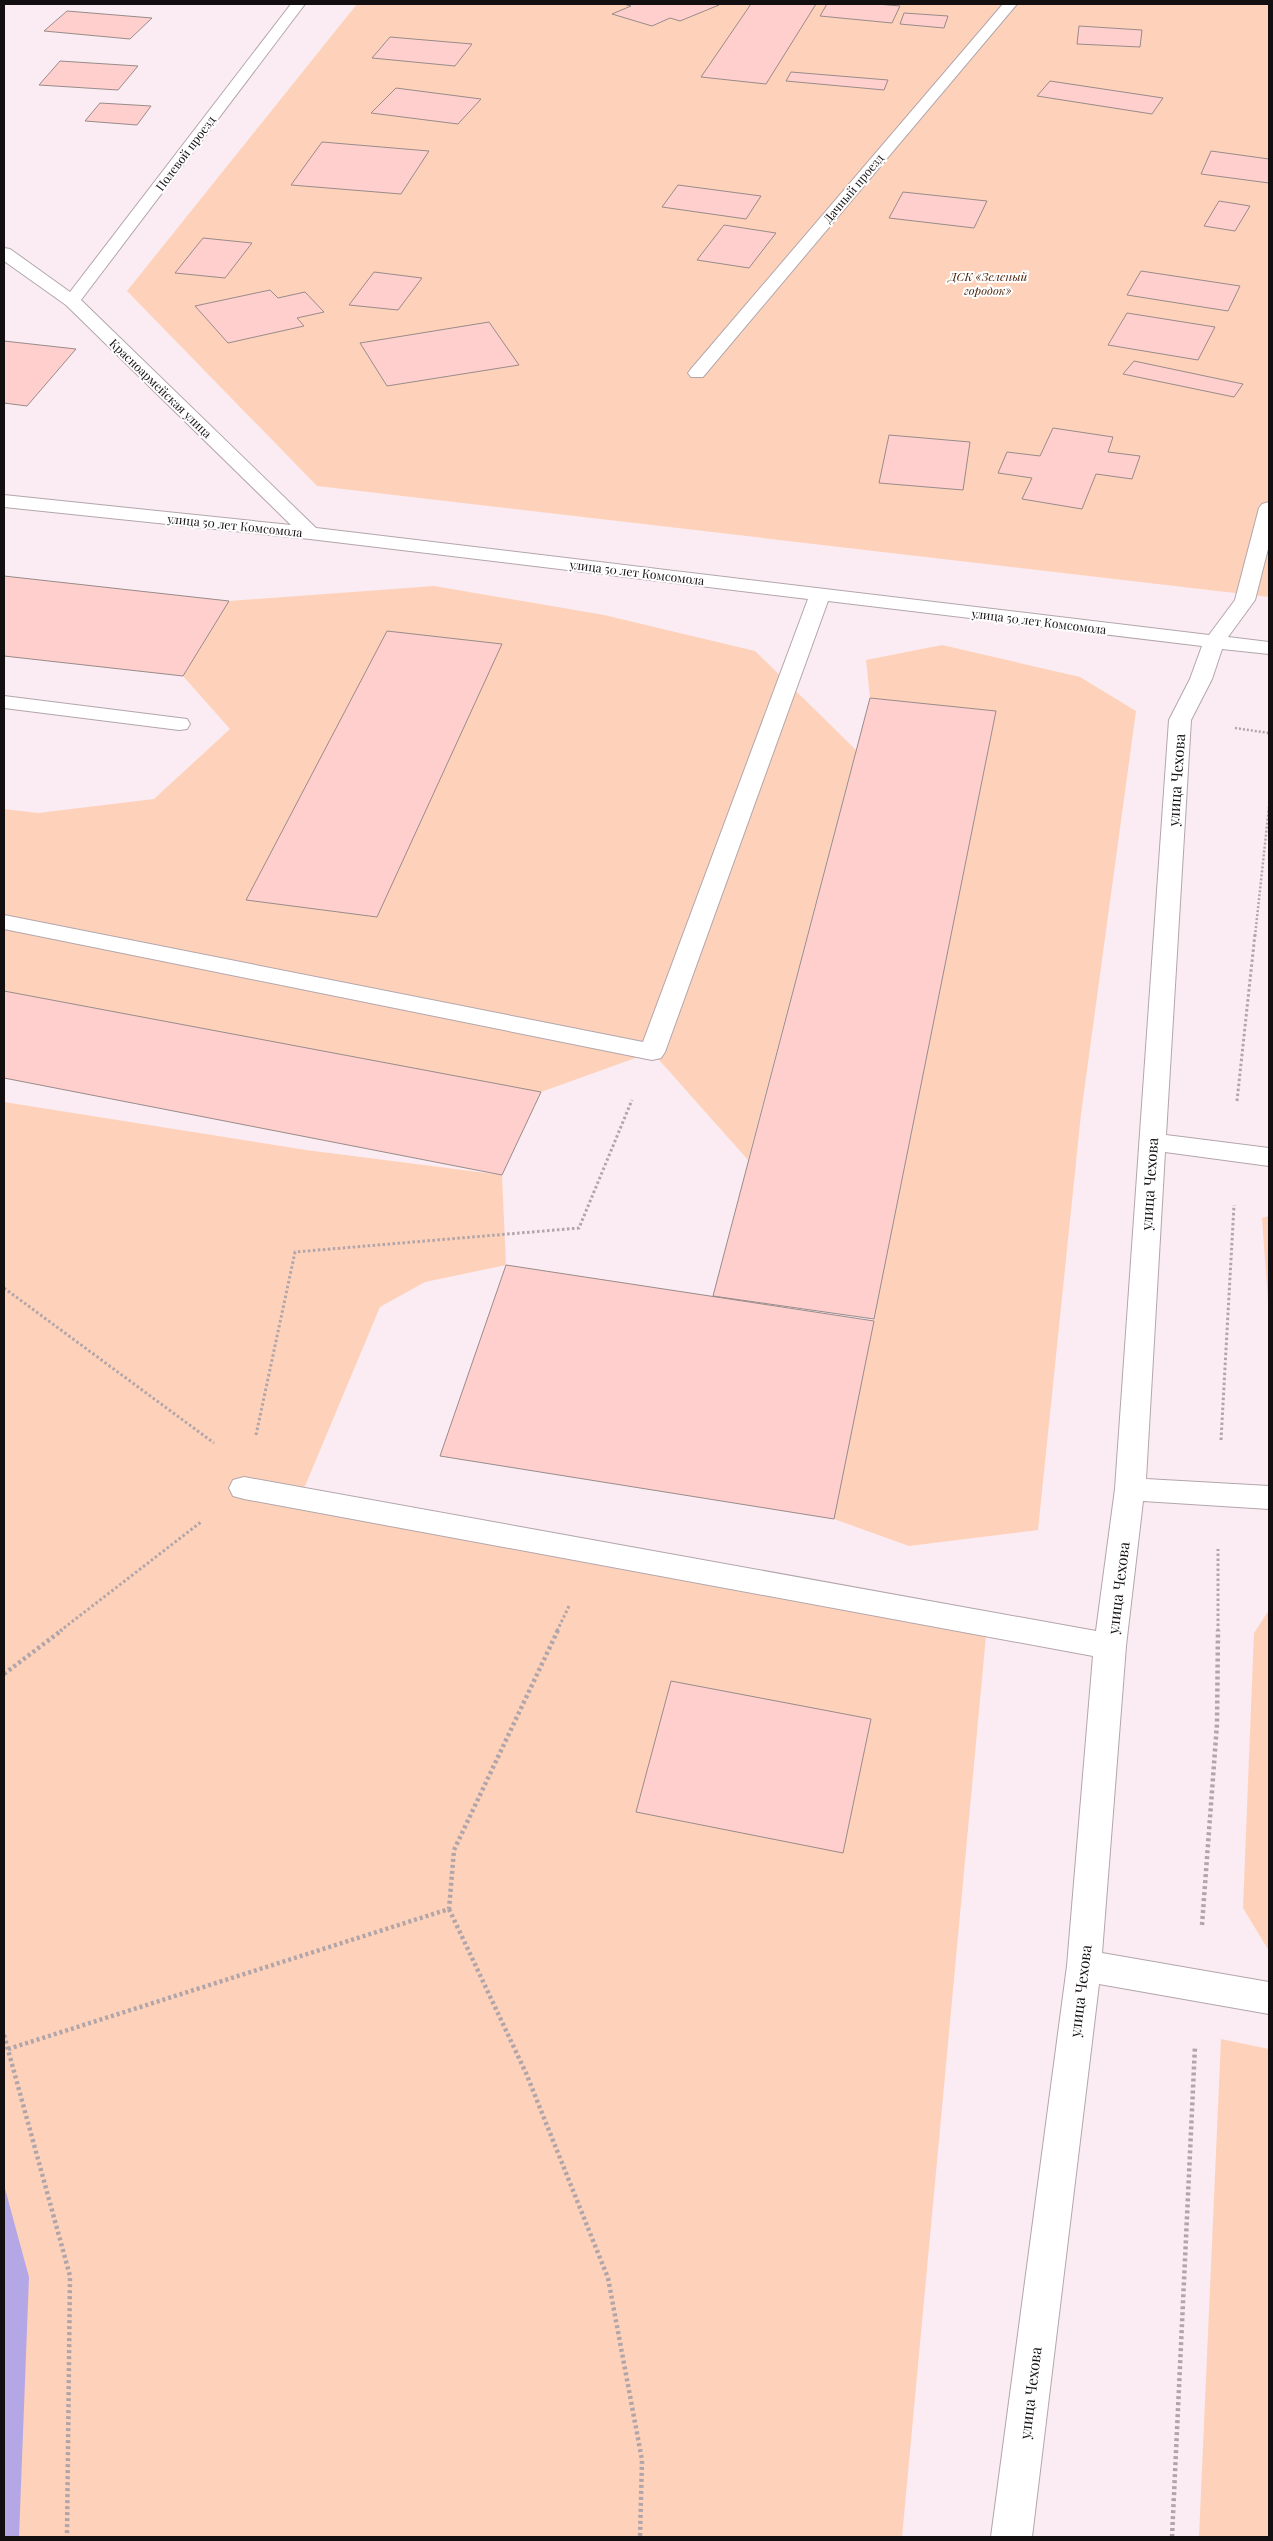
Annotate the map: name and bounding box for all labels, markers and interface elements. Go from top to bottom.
street label: Полевой проезд [152,112,219,194]
street label: Дачный проезд [819,149,887,226]
park label: ДСК «Зеленый городок» [947,268,1028,298]
street label: Красноармейская улица [106,335,216,441]
street label: улица 50 лет Комсомола [166,510,303,540]
street label: улица 50 лет Комсомола [568,556,705,588]
street label: улица 50 лет Комсомола [970,605,1107,637]
street label: улица Чехова [1163,732,1189,828]
street label: улица Чехова [1136,1136,1162,1232]
street label: улица Чехова [1102,1540,1134,1636]
street label: улица Чехова [1064,1943,1096,2039]
street label: улица Чехова [1014,2345,1046,2441]

